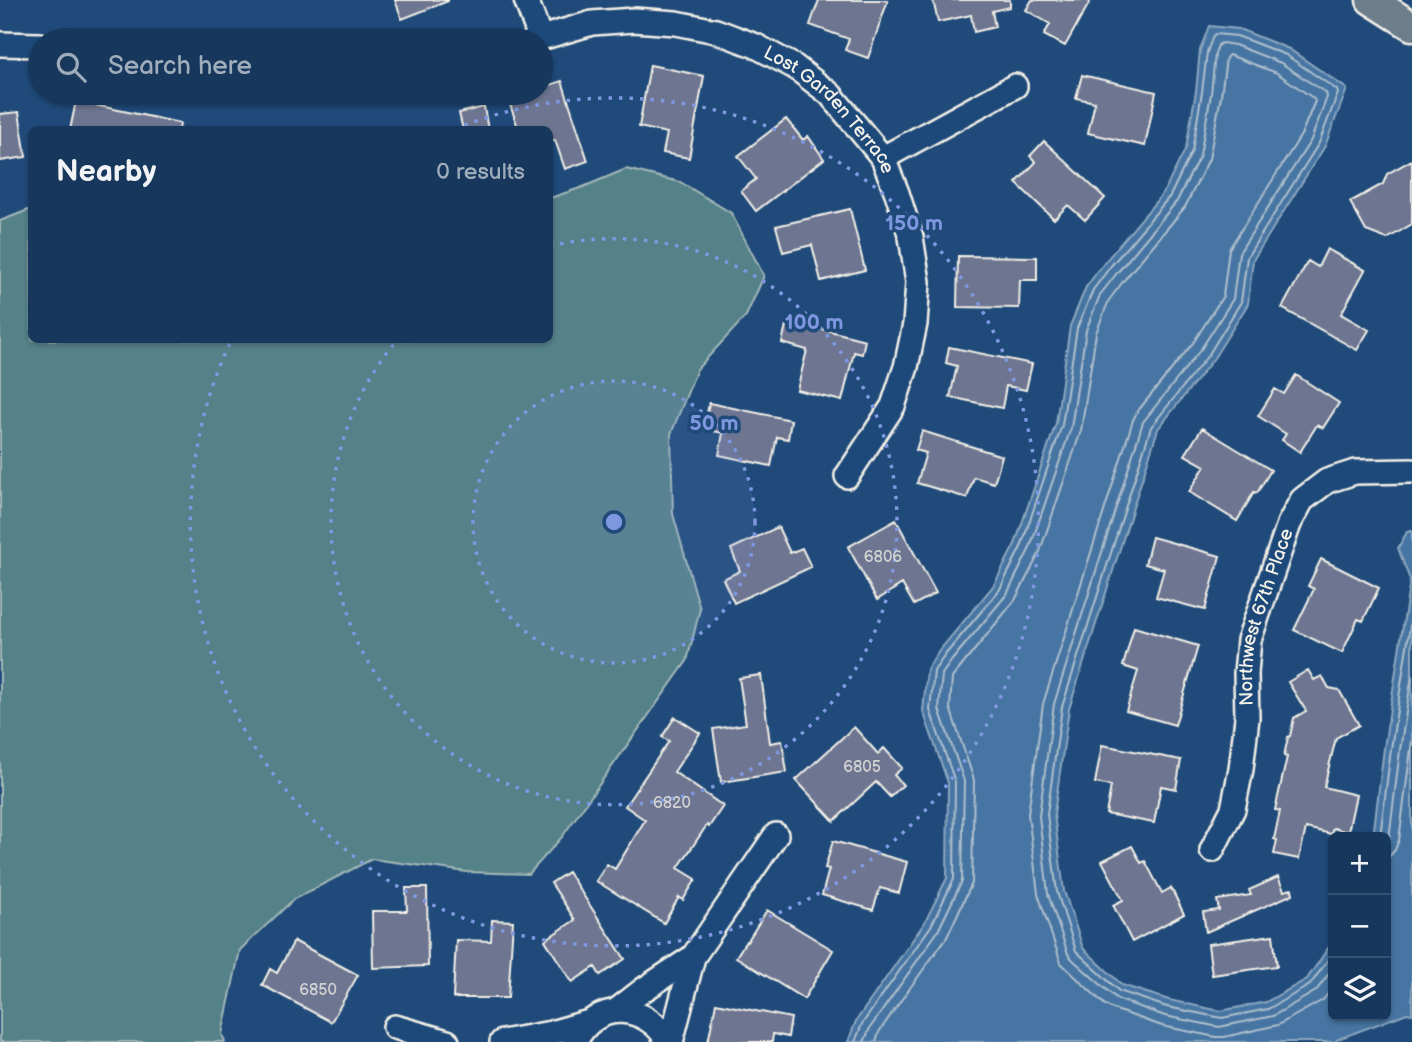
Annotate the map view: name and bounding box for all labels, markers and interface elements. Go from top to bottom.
search box [28,28,553,105]
street label: Lost Garden Terrace [760,41,899,177]
icon: search [52,48,90,86]
text: Search here [108,51,252,82]
text: Nearby [56,154,156,190]
text: 0 results [436,158,525,186]
text: 150 m [885,211,943,236]
text: 100 m [785,310,843,335]
text: 50 m [690,411,738,436]
centre of rings [602,510,626,534]
street label: Northwest 67th Place [1234,525,1298,706]
house number: 6806 [864,548,902,567]
house number: 6805 [843,758,881,777]
house number: 6820 [653,794,691,813]
map controls [1328,832,1391,1021]
button: + [1328,832,1391,895]
button: − [1328,895,1391,958]
button: layers [1328,958,1391,1021]
house number: 6850 [299,981,337,1000]

